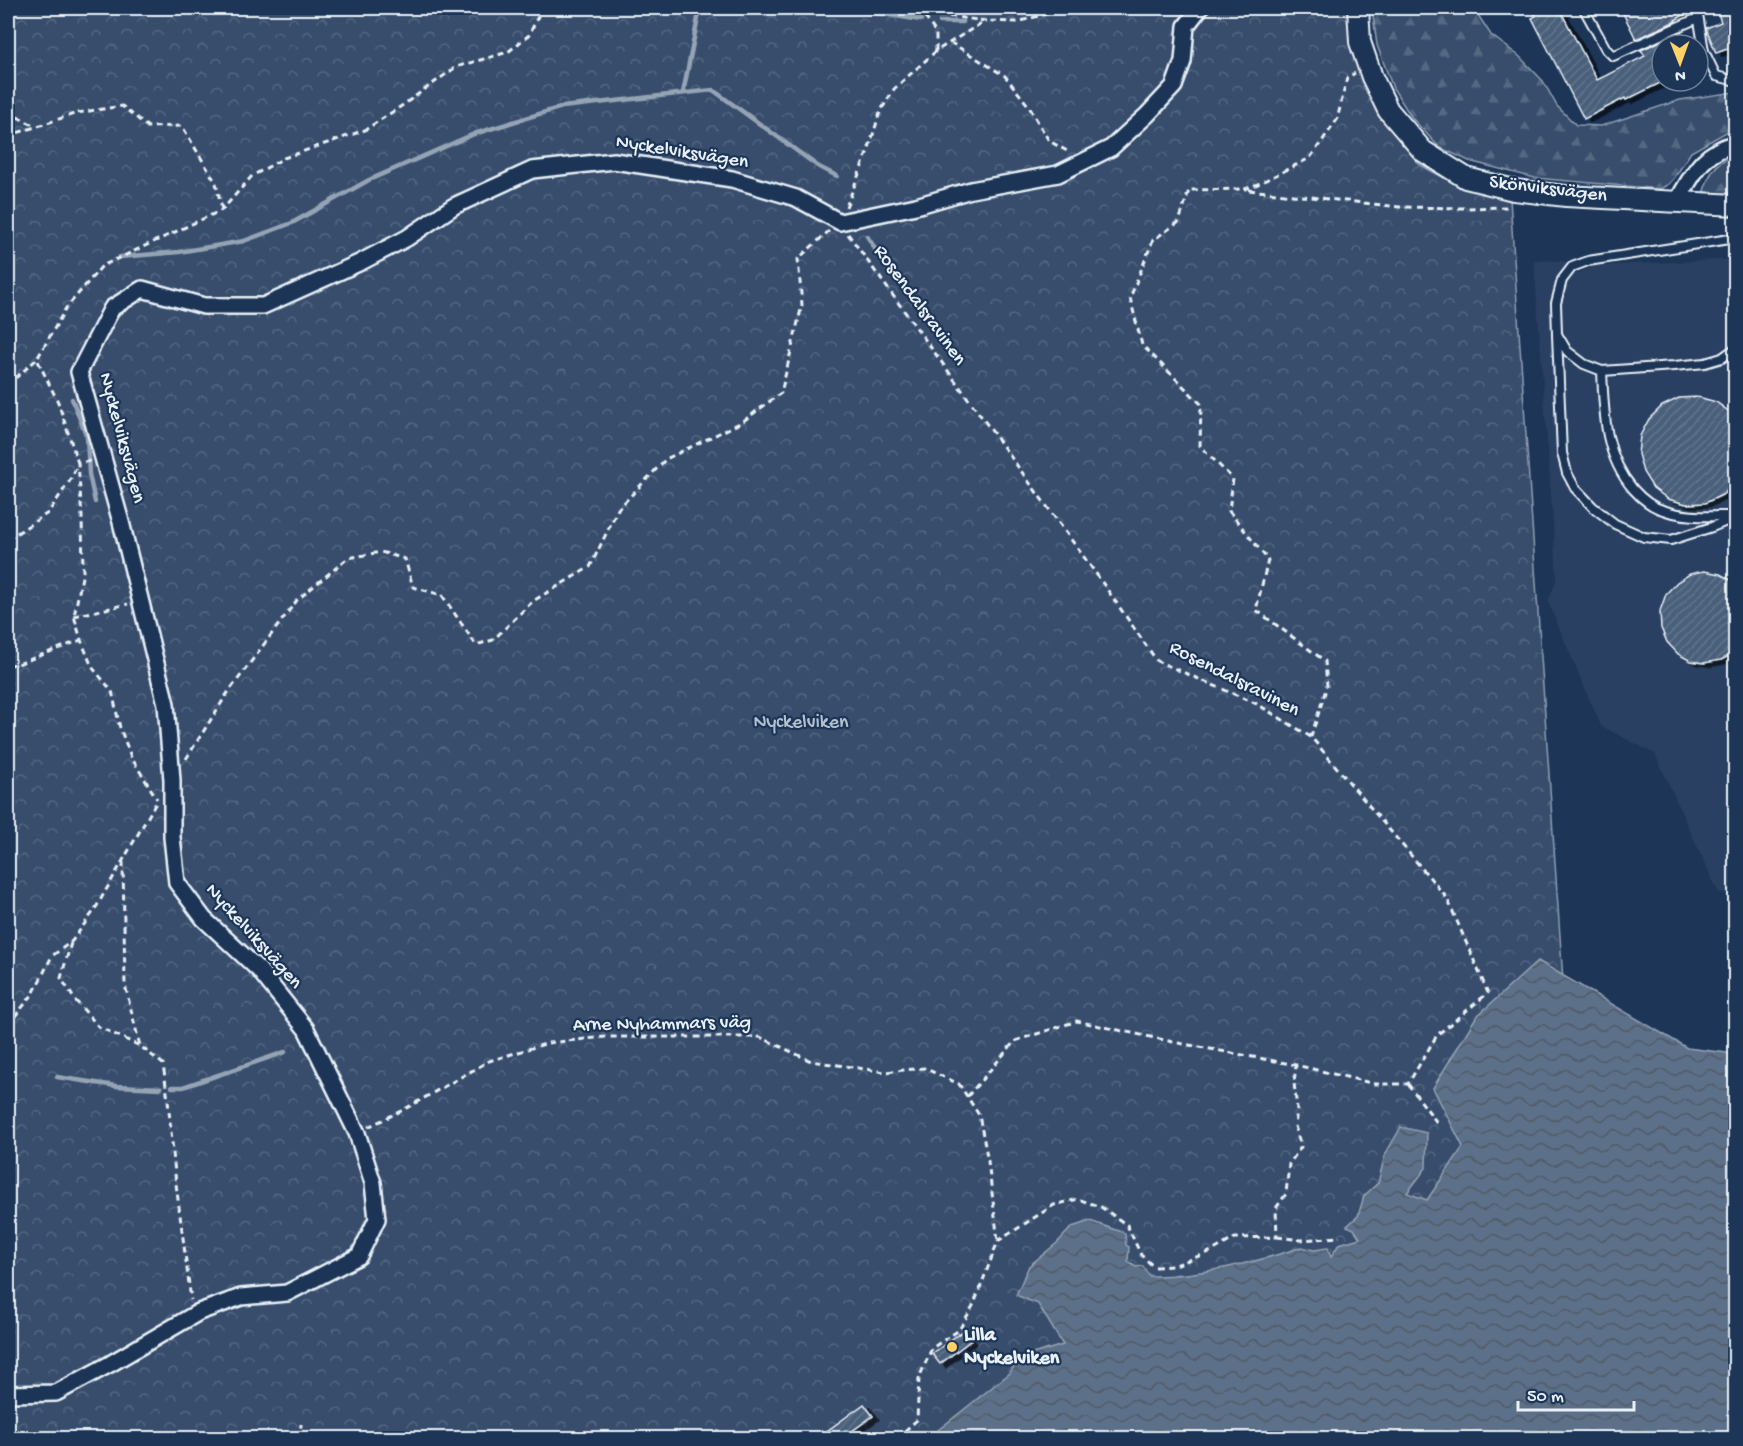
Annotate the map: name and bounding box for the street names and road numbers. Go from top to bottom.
street label: Nyckelviksvägen [614,131,750,175]
street label: Skönviksvägen [1488,171,1609,209]
street label: Rosendalsravinen [868,241,971,371]
street label: Nyckelviksvägen [93,370,150,506]
street label: Rosendalsravinen [1165,637,1304,723]
street label: Nyckelviksvägen [200,880,307,995]
street label: Arne Nyhammars väg [573,1012,751,1038]

